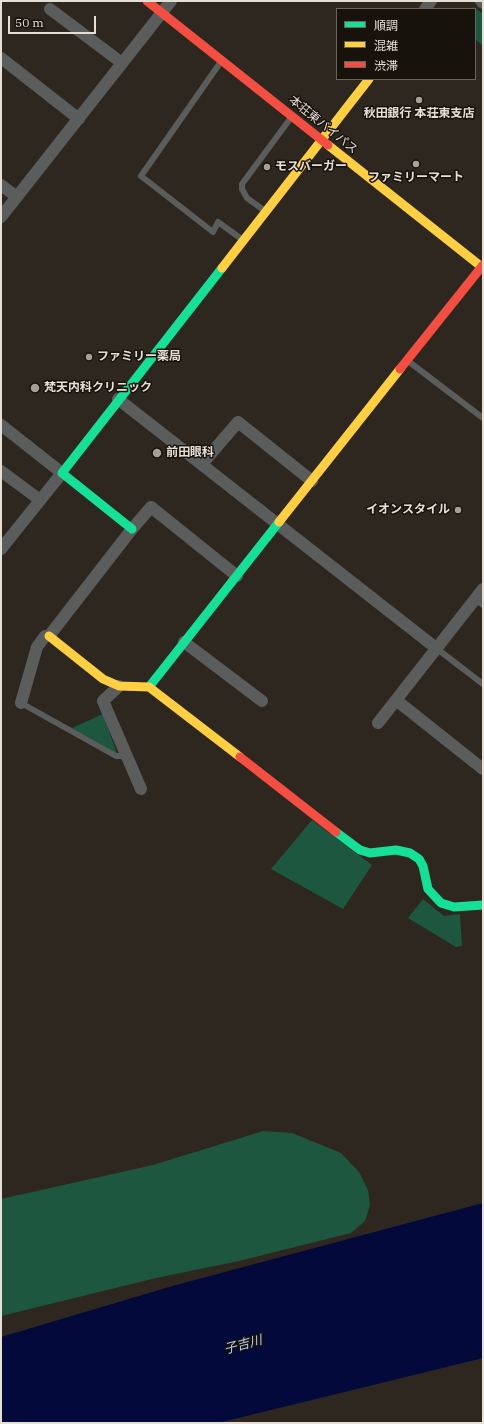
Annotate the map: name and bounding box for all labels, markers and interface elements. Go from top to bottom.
scale bar [10,8,98,34]
legend [336,8,476,80]
text: 50 m [15,15,44,30]
text: 順調 [374,18,398,33]
text: 混雑 [374,38,398,53]
text: 渋滞 [374,58,398,73]
street label: 本荘東バイパス [286,93,360,157]
marker: 秋田銀行 本荘東支店 [414,95,424,105]
place label: 秋田銀行 本荘東支店 [364,107,474,121]
marker: ファミリーマート [411,159,421,169]
place label: モスバーガー [275,160,347,174]
marker: モスバーガー [262,162,272,172]
place label: ファミリーマート [368,171,464,185]
place label: ファミリー薬局 [97,350,181,364]
marker: ファミリー薬局 [84,352,94,362]
place label: 梵天内科クリニック [44,381,152,395]
marker: 梵天内科クリニック [29,382,41,394]
place label: 前田眼科 [166,446,214,460]
marker: 前田眼科 [151,447,163,459]
place label: イオンスタイル [366,503,450,517]
marker: イオンスタイル [453,505,463,515]
water label: 子吉川 [222,1332,264,1358]

